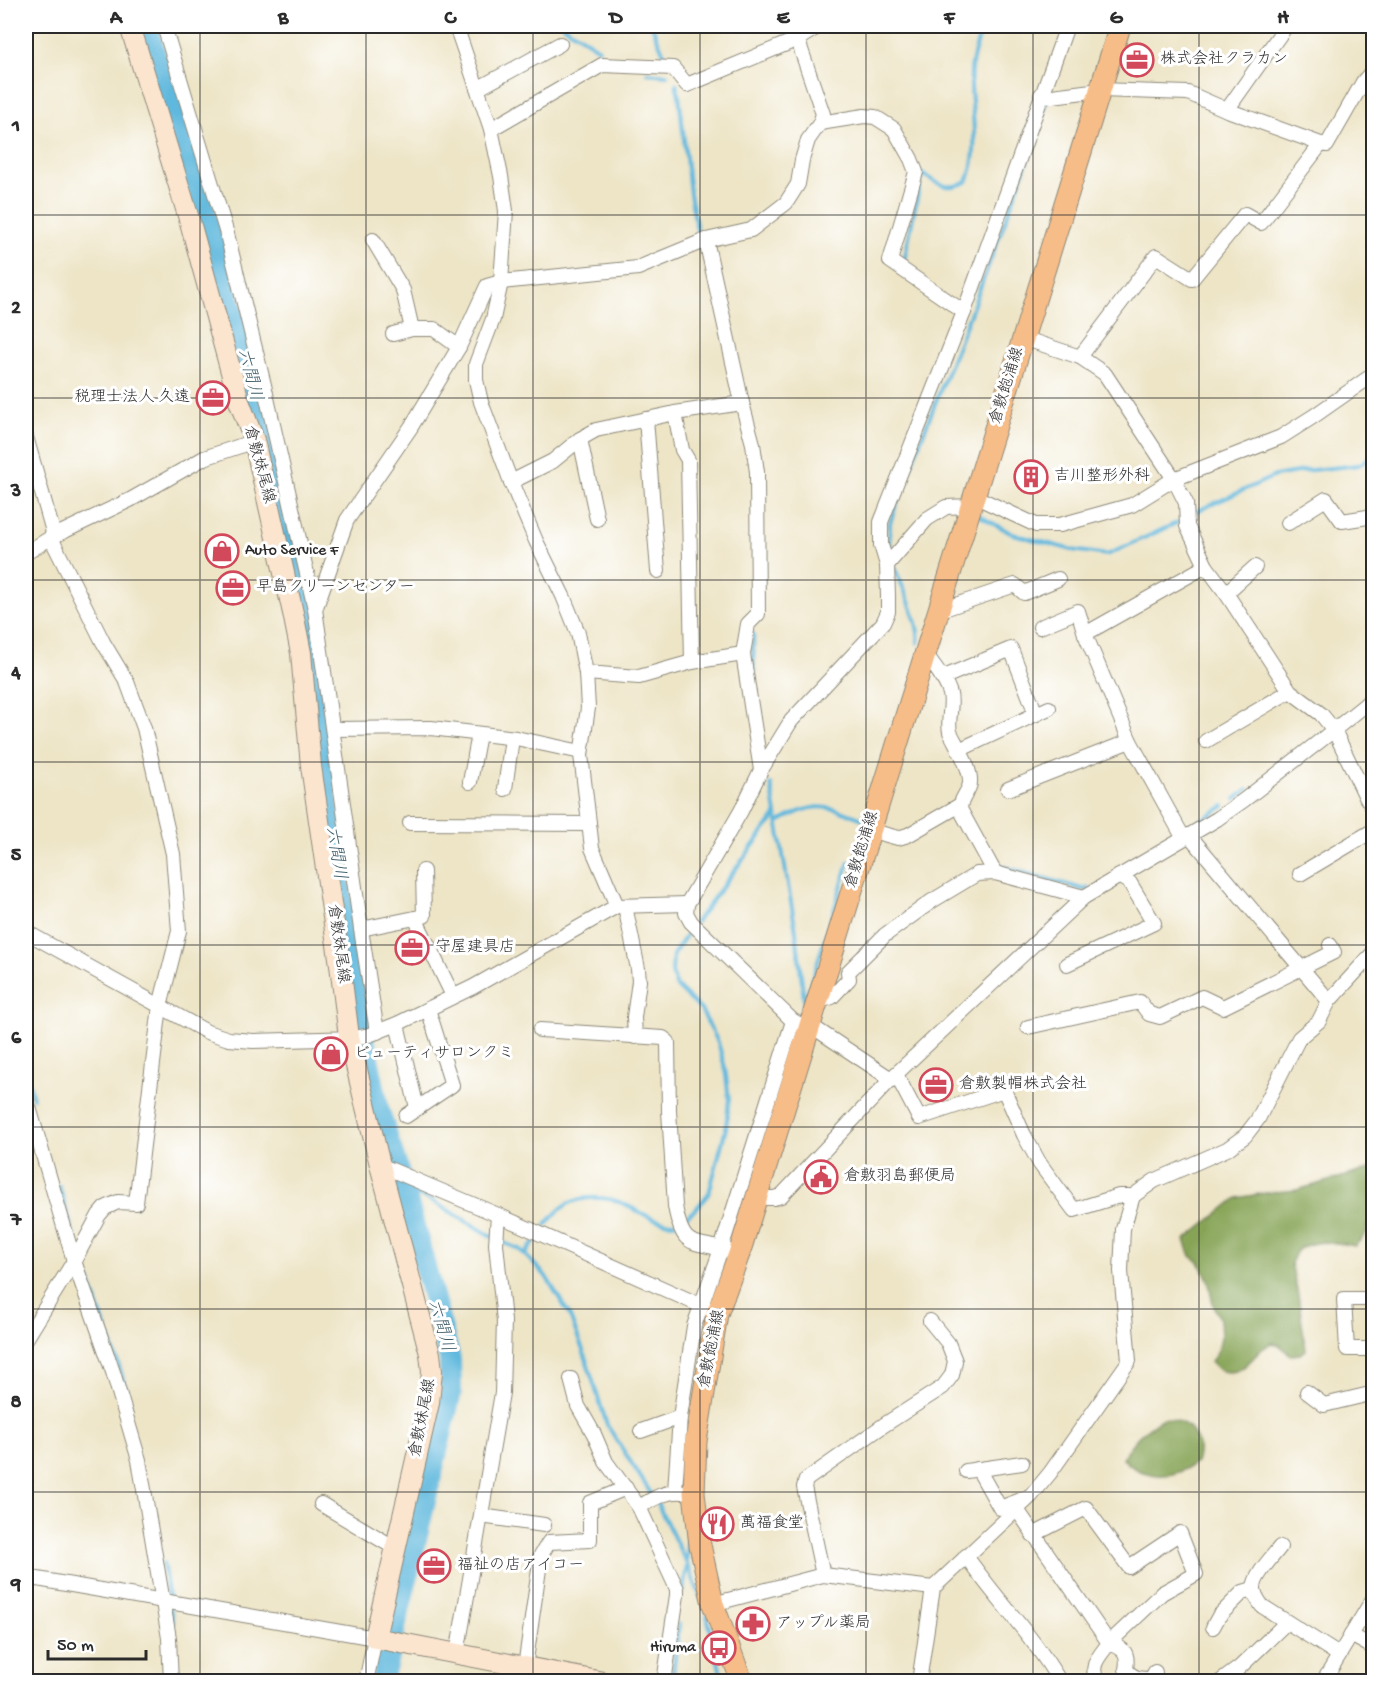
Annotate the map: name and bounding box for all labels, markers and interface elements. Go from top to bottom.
text: A [109,8,124,31]
text: B [277,8,289,31]
text: C [444,8,458,31]
text: D [607,8,623,31]
text: E [777,8,791,31]
text: F [943,8,956,31]
text: G [1110,8,1124,31]
text: H [1277,8,1289,31]
office icon: 株式会社クラカン [1119,42,1155,78]
place label: 株式会社クラカン [1160,49,1288,70]
text: 1 [11,116,20,139]
text: 2 [11,298,21,321]
street label: 倉敷飽浦線 [985,344,1029,427]
water label: 六間川 [232,346,266,404]
office icon: 税理士法人 久遠 [195,380,231,416]
place label: 税理士法人 久遠 [74,387,190,408]
street label: 倉敷妹尾線 [238,423,279,506]
building icon: 吉川整形外科 [1013,459,1049,495]
place label: 吉川整形外科 [1054,467,1150,487]
text: 3 [10,481,21,504]
shop icon: Auto Service F [204,533,240,569]
place label: Auto Service F [245,542,339,561]
office icon: 早島クリーンセンター [215,570,251,606]
place label: 早島クリーンセンター [256,578,415,598]
text: 4 [10,663,21,686]
street label: 倉敷飽浦線 [840,808,884,891]
water label: 六間川 [320,825,350,881]
text: 5 [11,845,22,868]
street label: 倉敷妹尾線 [322,903,354,985]
office icon: 守屋建具店 [394,930,430,966]
place label: 守屋建具店 [435,938,515,958]
text: 6 [11,1028,22,1051]
shop icon: ビューティサロンクミ [313,1036,349,1072]
place label: ビューティサロンクミ [354,1045,514,1064]
office icon: 倉敷製帽株式会社 [918,1067,954,1103]
place label: 倉敷製帽株式会社 [959,1074,1087,1095]
public building icon: 倉敷羽島郵便局 [803,1159,839,1195]
place label: 倉敷羽島郵便局 [844,1166,956,1187]
text: 7 [10,1210,23,1233]
water label: 六間川 [422,1297,458,1355]
street label: 倉敷飽浦線 [694,1308,730,1390]
street label: 倉敷妹尾線 [405,1377,441,1459]
text: 8 [11,1392,22,1415]
restaurant icon: 萬福食堂 [699,1506,735,1542]
place label: 萬福食堂 [740,1513,804,1534]
office icon: 福祉の店アイコー [416,1548,452,1584]
place label: 福祉の店アイコー [457,1556,584,1576]
text: 9 [10,1575,21,1598]
pharmacy icon: アップル薬局 [735,1606,771,1642]
place label: アップル薬局 [776,1614,871,1634]
scale bar [48,1623,146,1661]
bus stop icon: Hiruma [701,1630,737,1666]
text: 50 m [57,1636,94,1657]
place label: Hiruma [650,1639,697,1658]

